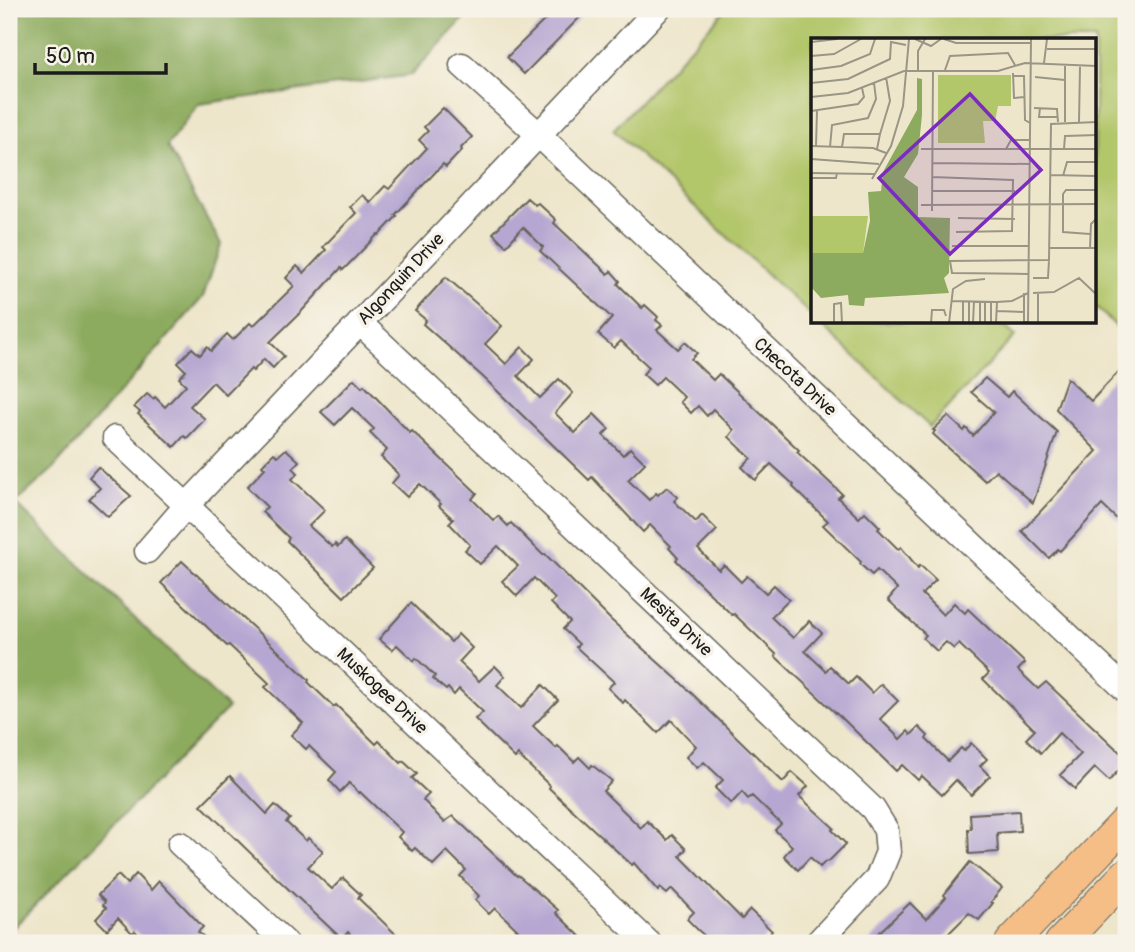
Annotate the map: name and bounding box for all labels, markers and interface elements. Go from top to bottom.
scale bar [35,32,166,76]
inset map [811,38,1096,324]
text: 50 m [46,43,95,70]
street label: Algonquin Drive [352,228,450,330]
street label: Checota Drive [749,333,841,421]
street label: Mesita Drive [635,583,717,662]
street label: Muskogee Drive [332,643,432,739]

